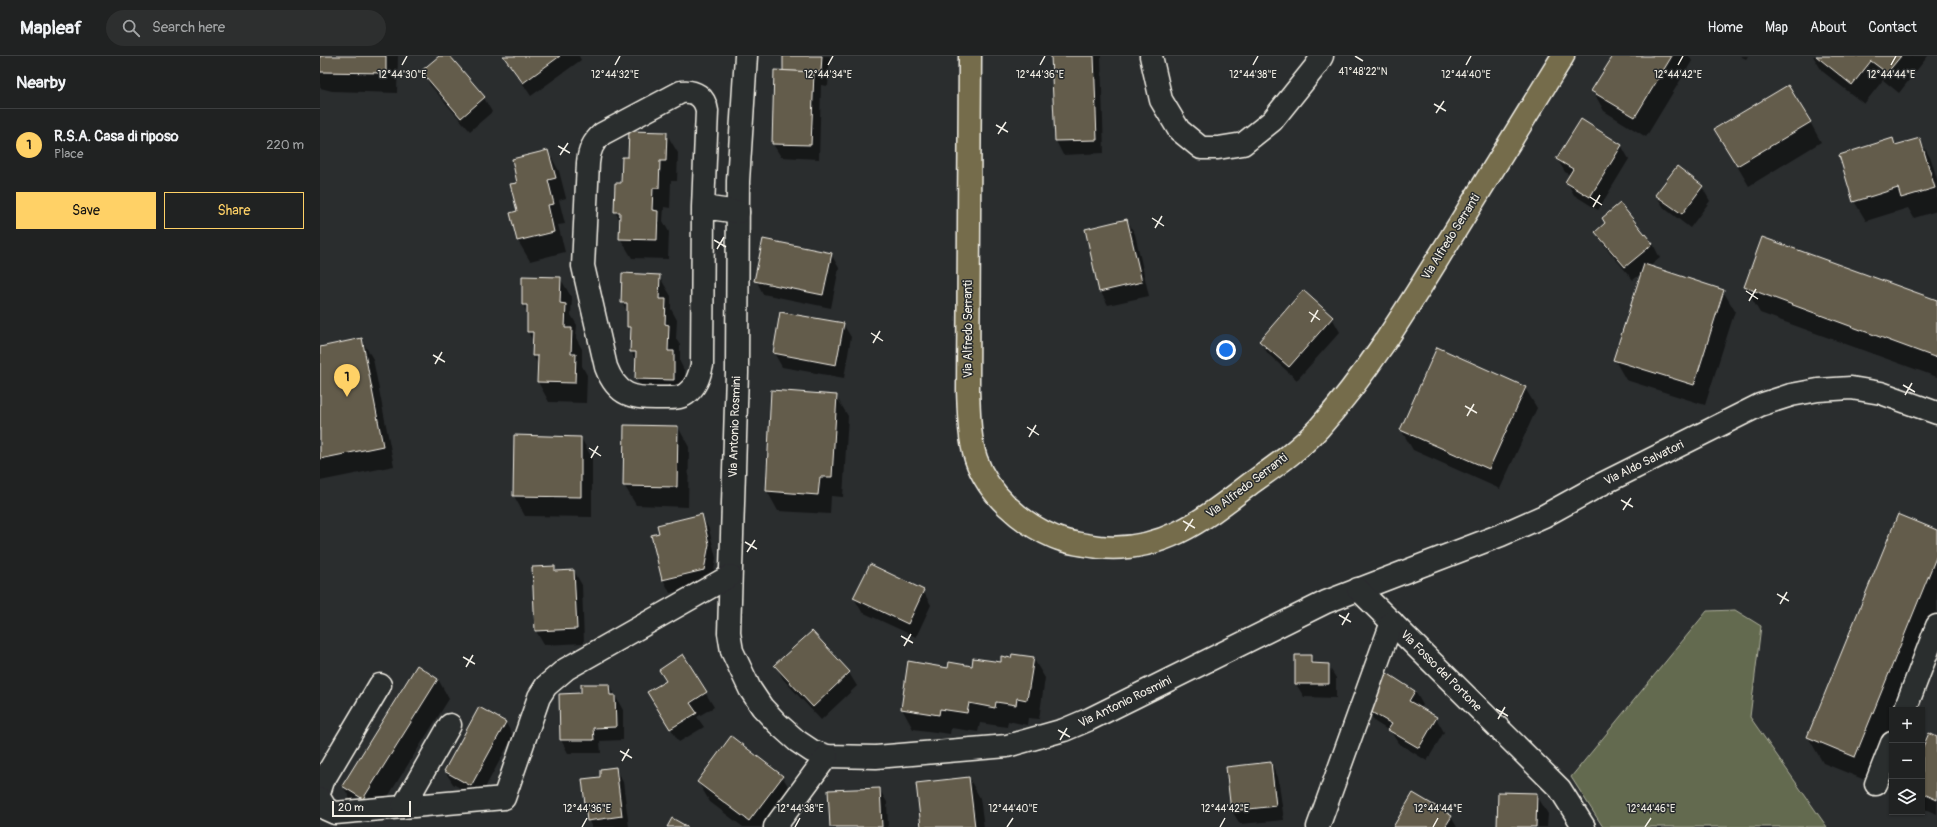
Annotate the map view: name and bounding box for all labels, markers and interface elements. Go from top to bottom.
search box [106,10,386,46]
text: Mapleaf [20,16,82,40]
icon: search [120,17,142,39]
text: Search here [152,18,225,37]
text: Home [1708,19,1743,36]
text: Map [1765,19,1788,36]
text: About [1810,19,1846,36]
text: Contact [1868,19,1917,36]
text: 41°48'22"N [1339,66,1388,78]
text: 12°44'30"E [377,69,427,81]
text: 12°44'32"E [591,69,639,81]
text: 12°44'34"E [804,69,852,81]
text: 12°44'36"E [1016,69,1064,81]
text: 12°44'38"E [1229,69,1277,81]
text: 12°44'40"E [1441,69,1491,81]
text: 12°44'42"E [1654,69,1702,81]
text: 12°44'44"E [1867,69,1915,81]
text: Nearby [16,72,65,93]
text: R.S.A. Casa di riposo [54,127,179,146]
text: 1 [26,137,32,153]
text: 220 m [266,137,304,153]
text: Place [54,146,83,162]
street label: Via Alfredo Serranti [1419,191,1483,283]
button: Save [16,192,156,229]
button: Share [164,192,304,229]
street label: Via Alfredo Serranti [961,280,976,378]
your location [1216,340,1236,360]
pin: 1 [334,364,360,397]
street label: Via Antonio Rosmini [726,376,744,478]
street label: Via Aldo Salvatori [1602,437,1686,489]
street label: Via Alfredo Serranti [1203,451,1291,521]
street label: Via Fosso del Portone [1397,627,1485,715]
street label: Via Antonio Rosmini [1076,673,1174,731]
map controls [1889,707,1925,815]
button: + [1889,707,1925,743]
button: − [1889,743,1925,779]
button: layers [1889,779,1925,815]
scale bar [332,799,411,818]
text: 20 m [338,801,364,814]
text: 12°44'36"E [563,803,611,815]
text: 12°44'38"E [776,803,824,815]
text: 12°44'40"E [988,803,1038,815]
text: 12°44'42"E [1201,803,1249,815]
text: 12°44'44"E [1414,803,1462,815]
text: 12°44'46"E [1627,803,1675,815]

